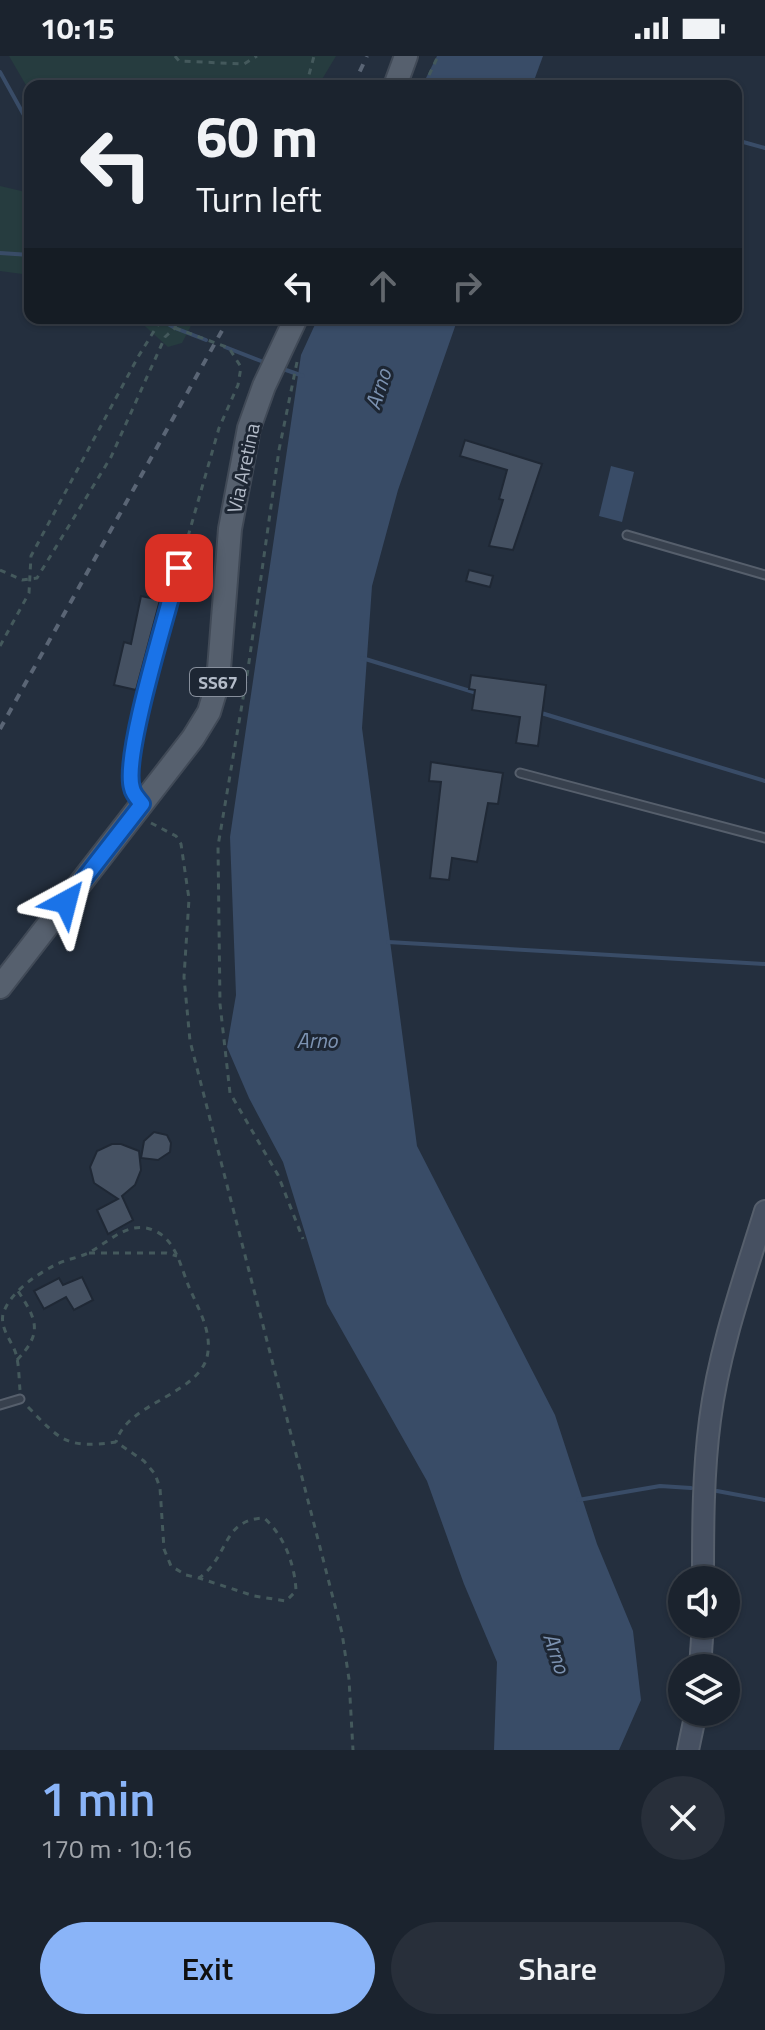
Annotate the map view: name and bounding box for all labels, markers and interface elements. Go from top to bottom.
text: 10:15 [40,5,115,51]
text: 60 m [196,94,318,179]
icon: left [64,112,168,216]
text: Turn left [196,171,322,226]
icon: left [277,264,321,308]
icon: ahead [361,264,405,308]
icon: right [445,264,489,308]
water label: Arno [356,363,401,414]
street label: Via Aretina [218,420,268,516]
pin [145,534,213,602]
icon: arrive [157,546,201,590]
road number: SS67 [190,668,246,696]
position arrow [24,860,108,944]
water label: Arno [297,1023,339,1057]
map controls [668,1566,740,1726]
button: sound [668,1566,740,1638]
water label: Arno [535,1628,580,1679]
button: layers [668,1654,740,1726]
text: 1 min [40,1762,155,1835]
button: close [641,1776,725,1860]
text: 170 m · 10:16 [40,1829,192,1868]
button: Exit [40,1922,375,2014]
button: Share [391,1922,725,2014]

